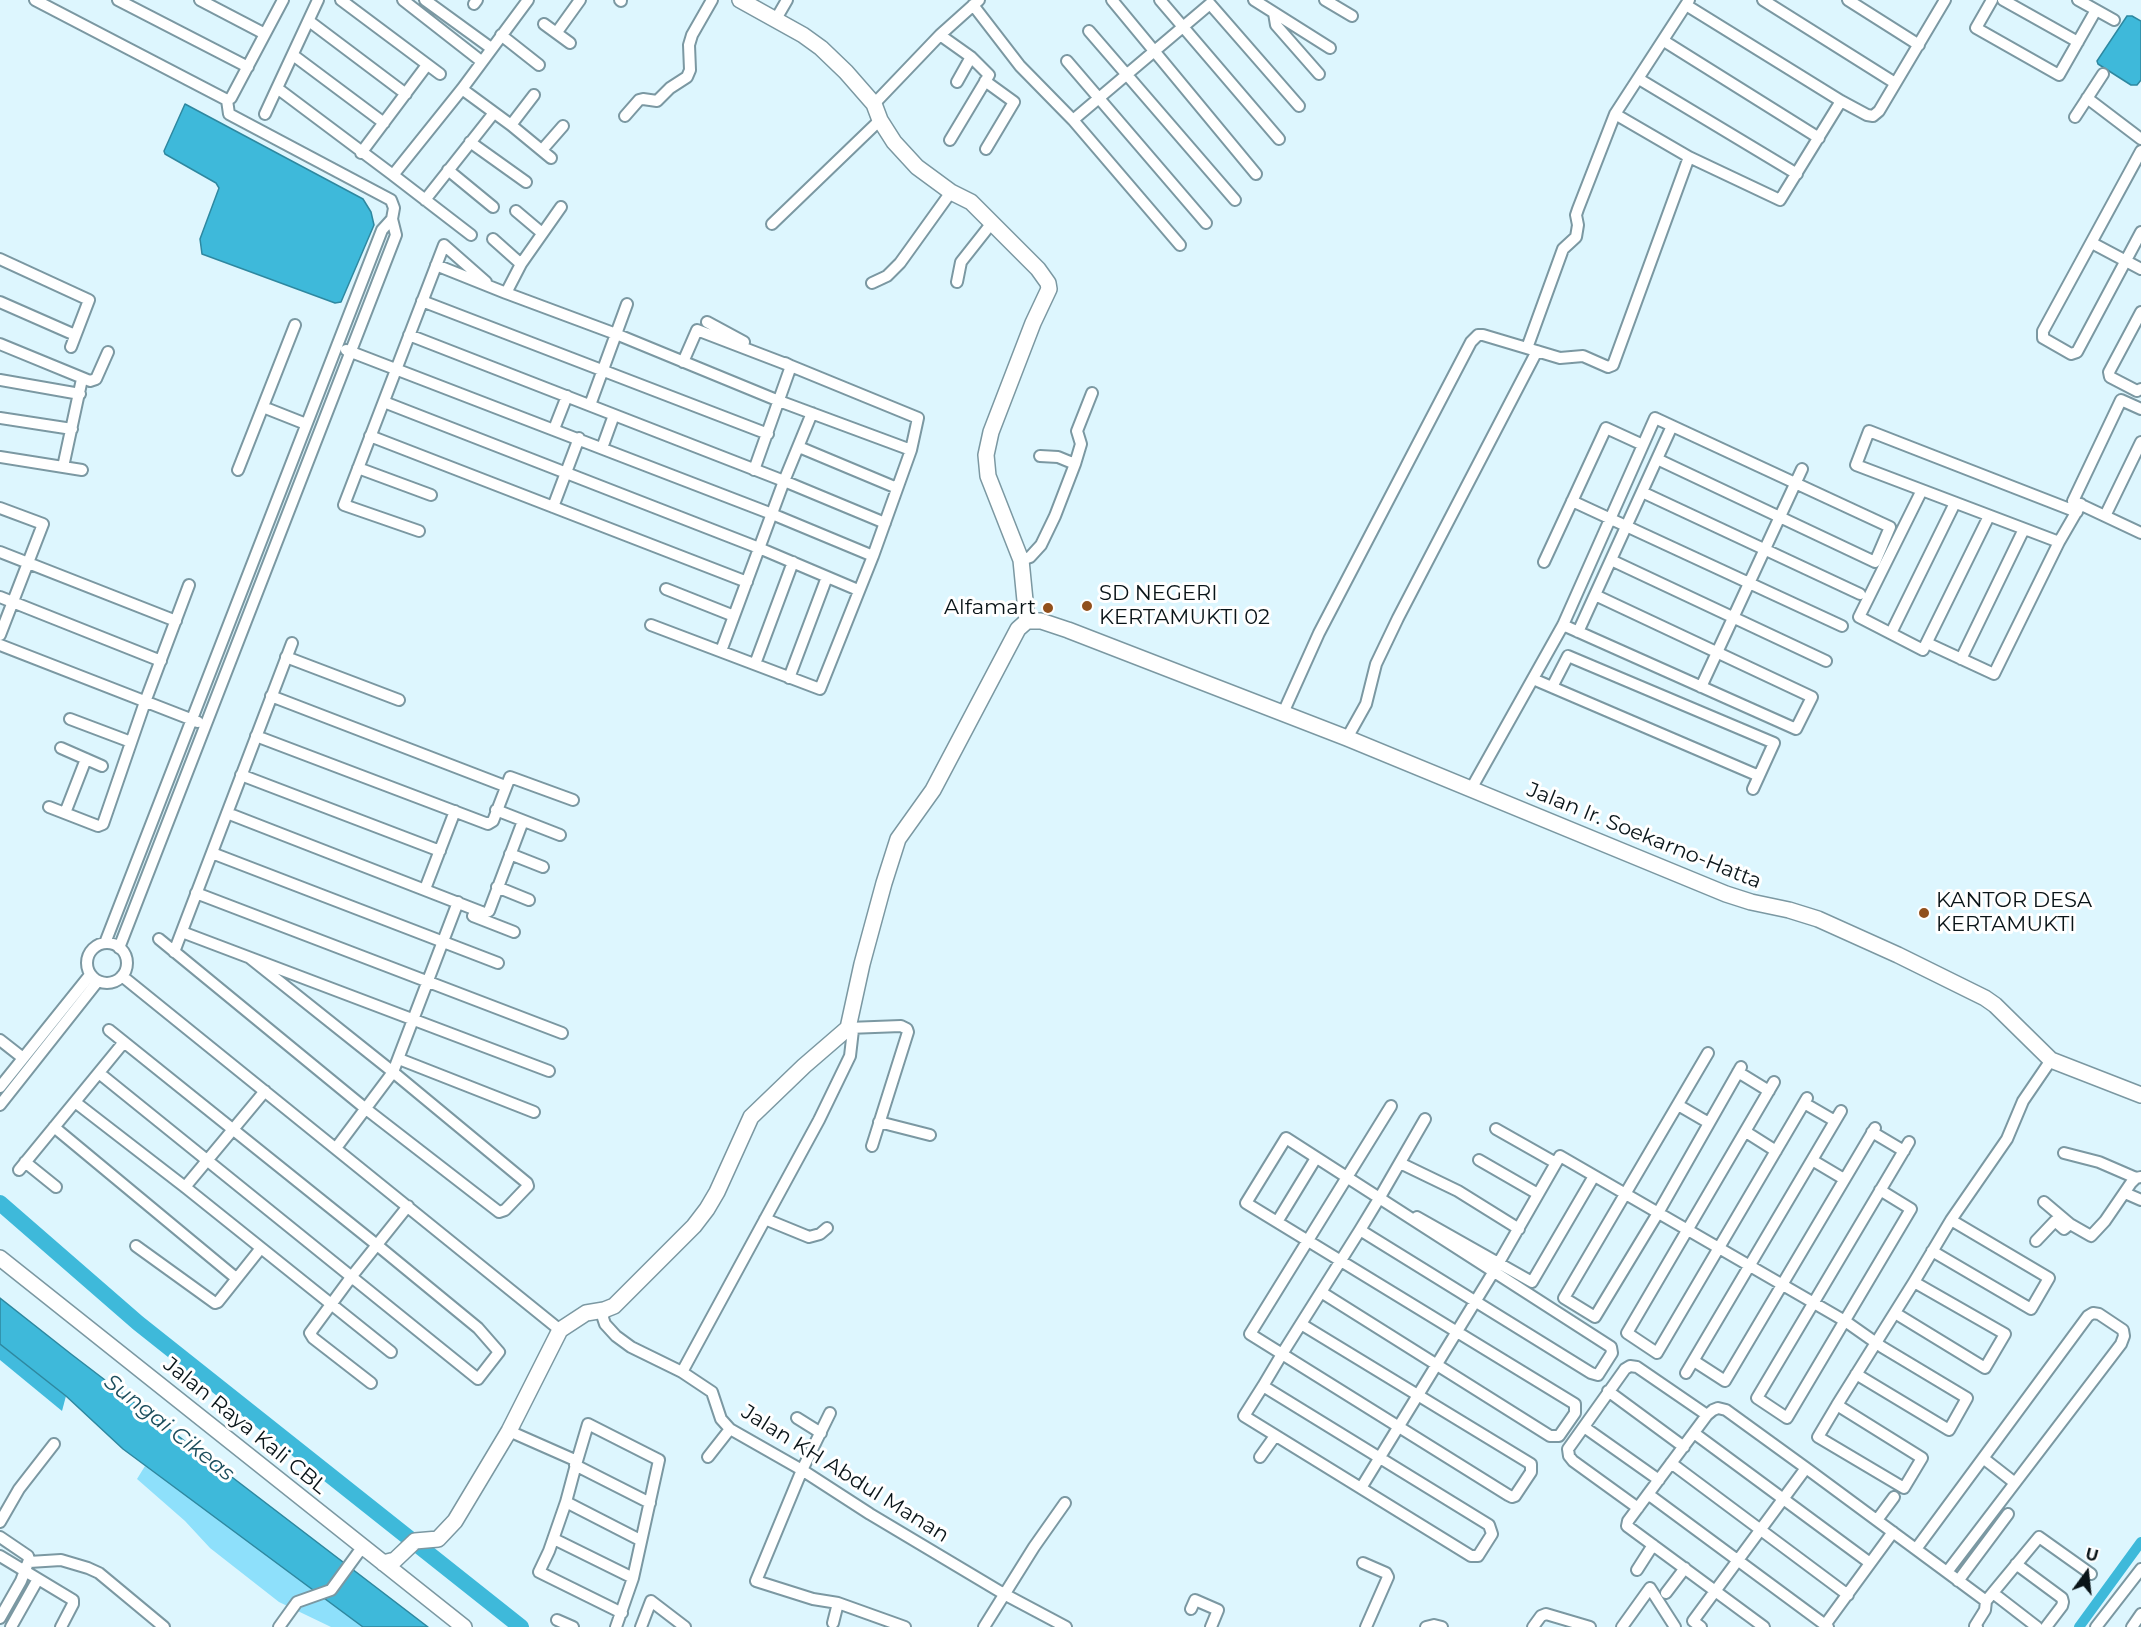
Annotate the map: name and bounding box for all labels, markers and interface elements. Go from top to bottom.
place label: SD NEGERI KERTAMUKTI 02 [1099,581,1270,631]
place label: Alfamart [944,595,1036,621]
marker: SD NEGERI KERTAMUKTI 02 [1080,599,1094,613]
marker: Alfamart [1041,601,1055,615]
street label: Jalan Ir. Soekarno-Hatta [1523,777,1765,895]
place label: KANTOR DESA KERTAMUKTI [1936,888,2092,938]
marker: KANTOR DESA KERTAMUKTI [1917,906,1931,920]
street label: Jalan Raya Kali CBL [158,1352,332,1500]
water label: Sungai Cikeas [99,1369,239,1487]
street label: Jalan KH Abdul Manan [736,1400,954,1548]
north arrow [2057,1543,2117,1603]
text: U [2083,1544,2100,1566]

